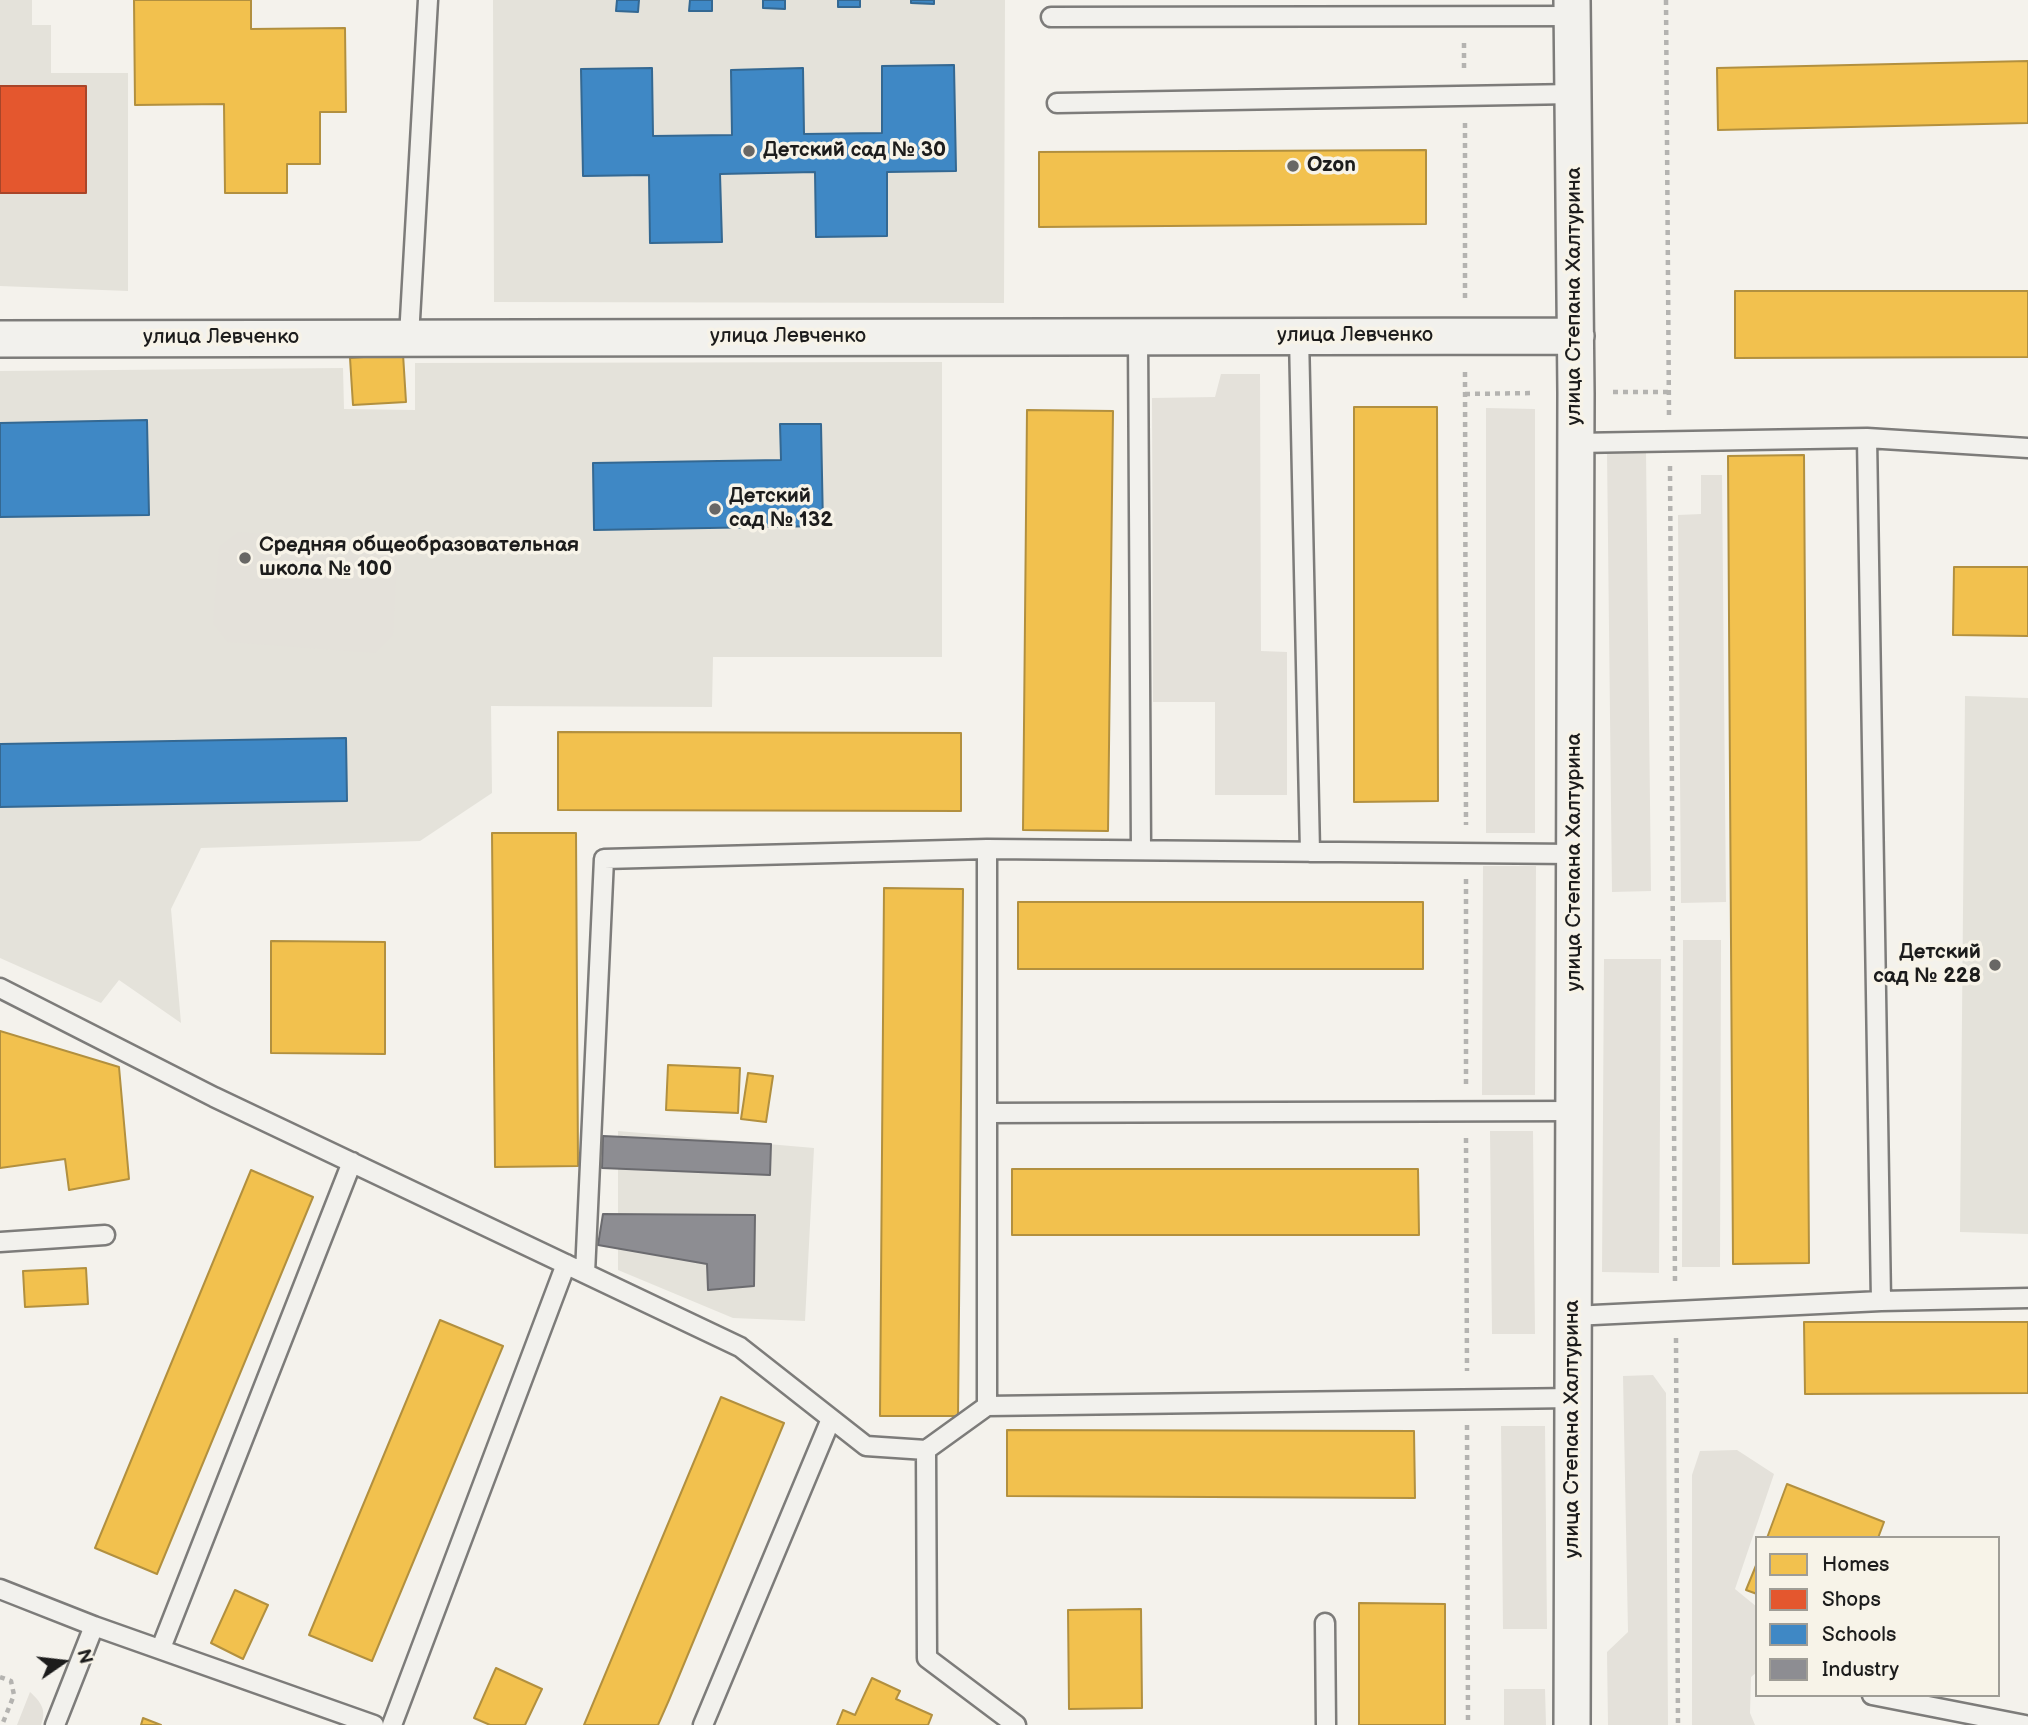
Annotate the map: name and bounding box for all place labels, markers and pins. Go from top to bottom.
place label: Детский сад № 30 [763,138,946,164]
marker: Детский сад № 30 [741,143,757,159]
place label: Ozon [1307,153,1356,179]
marker: Ozon [1285,158,1301,174]
place label: Детский сад № 132 [729,484,833,534]
marker: Детский сад № 132 [707,501,723,517]
place label: Средняя общеобразовательная школа № 100 [259,533,579,583]
marker: Средняя общеобразовательная школа № 100 [237,550,253,566]
place label: Детский сад № 228 [1873,940,1981,990]
marker: Детский сад № 228 [1987,957,2003,973]

